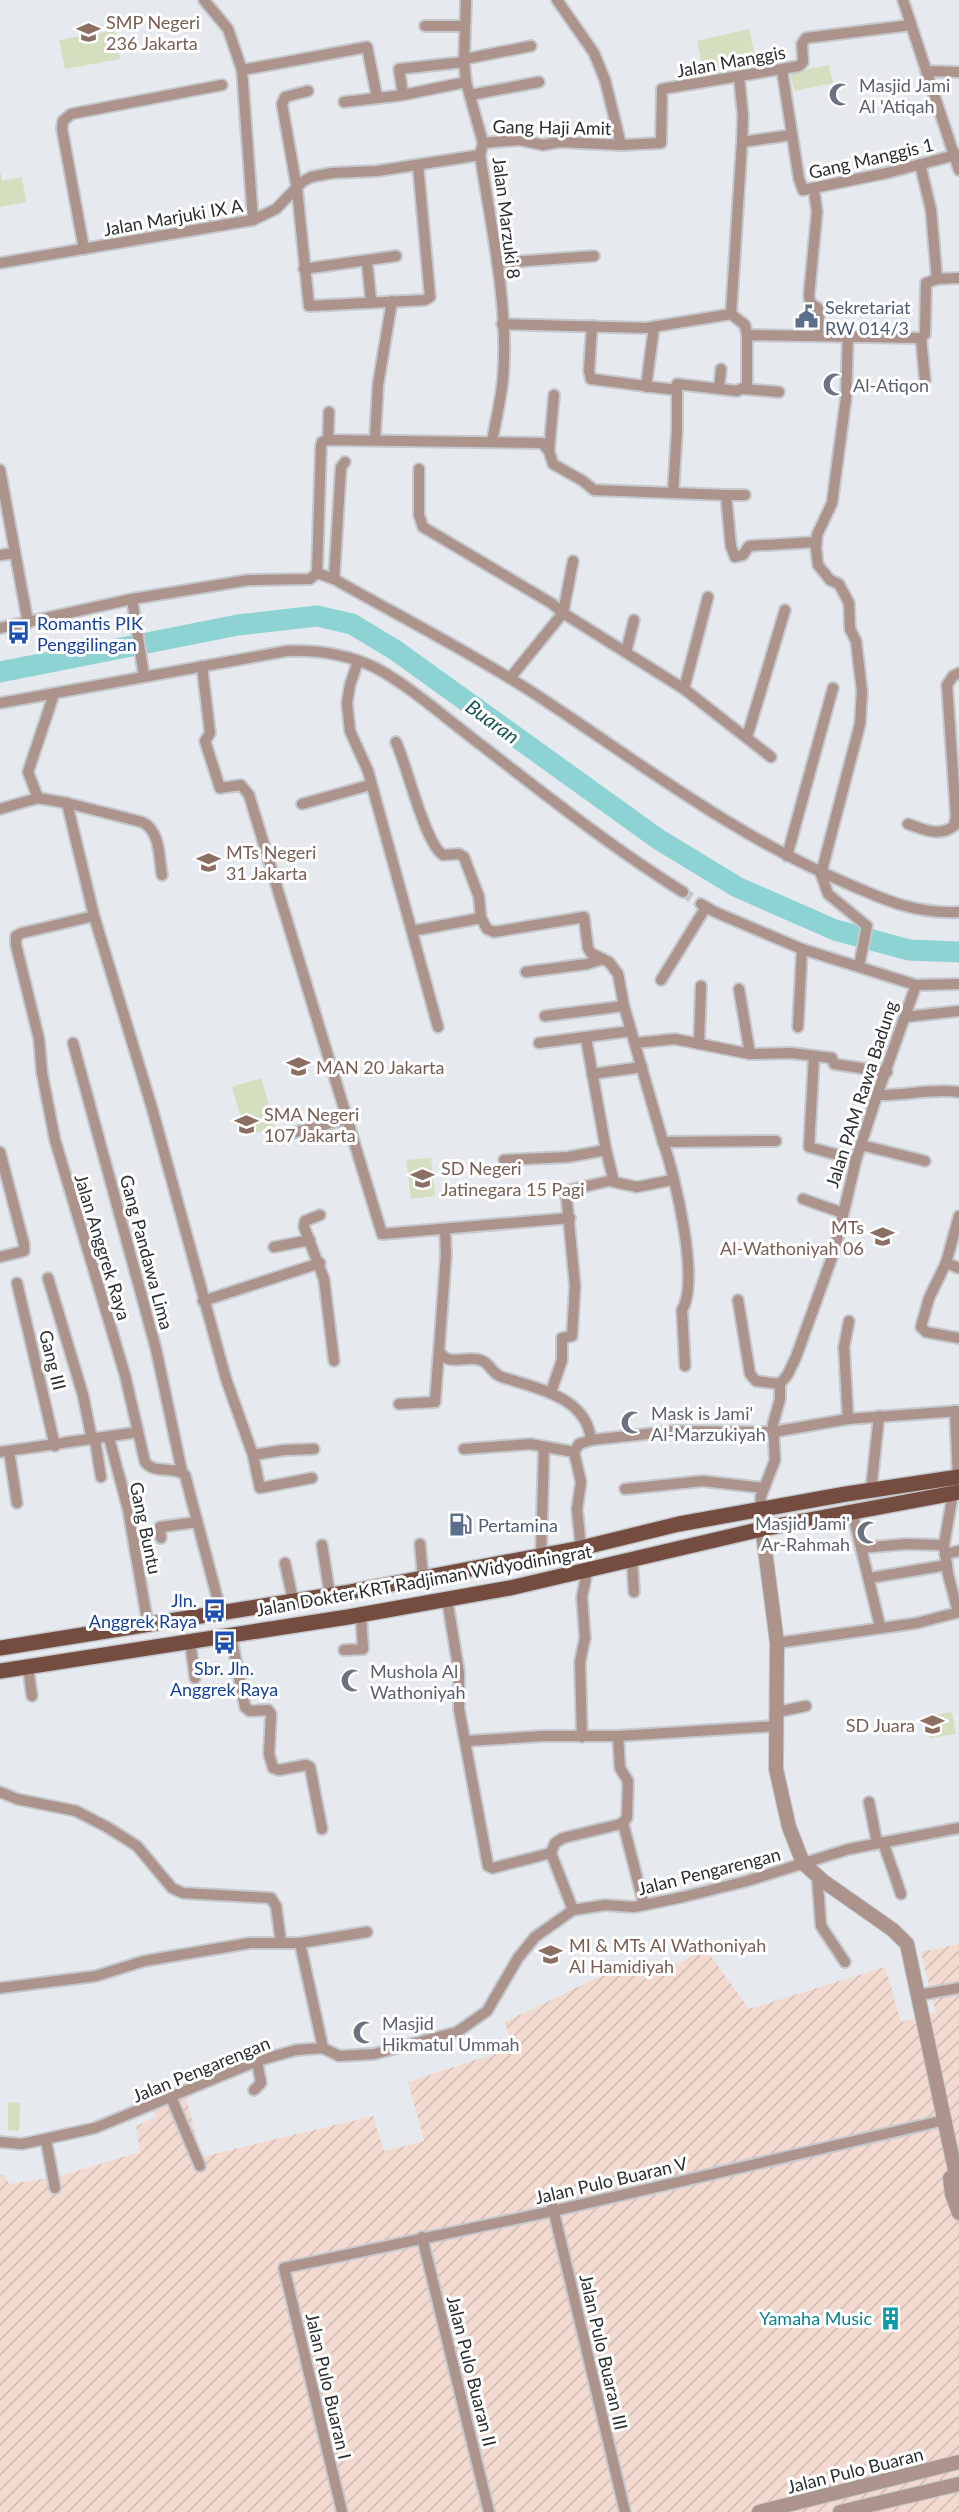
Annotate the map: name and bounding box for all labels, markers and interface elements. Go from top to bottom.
place label: SMP Negeri 236 Jakarta [106,11,200,54]
school or university icon: SMP Negeri 236 Jakarta [75,19,101,45]
street label: Jalan Manggis [675,41,787,81]
place label: Masjid Jami Al 'Atiqah [859,74,950,117]
mosque icon: Masjid Jami Al 'Atiqah [828,82,854,108]
street label: Gang Haji Amit [492,115,612,139]
street label: Gang Manggis 1 [806,133,936,183]
street label: Jalan Marzuki 8 [489,156,525,280]
street label: Jalan Marjuki IX A [101,194,245,240]
place label: Sekretariat RW 014/3 [825,296,911,339]
public building icon: Sekretariat RW 014/3 [794,304,820,330]
mosque icon: Al-Atiqon [822,372,848,398]
place label: Al-Atiqon [853,374,929,396]
place label: Romantis PIK Penggilingan [37,612,143,655]
bus stop icon: Romantis PIK Penggilingan [6,620,32,646]
water label: Buaran [462,694,524,748]
place label: MTs Negeri 31 Jakarta [226,841,316,884]
school or university icon: MTs Negeri 31 Jakarta [195,849,221,875]
street label: Jalan PAM Rawa Badung [820,998,902,1190]
school or university icon: MAN 20 Jakarta [285,1054,311,1080]
place label: MAN 20 Jakarta [316,1056,444,1078]
place label: SMA Negeri 107 Jakarta [264,1103,359,1146]
school or university icon: SMA Negeri 107 Jakarta [233,1111,259,1137]
place label: SD Negeri Jatinegara 15 Pagi [441,1157,585,1200]
school or university icon: SD Negeri Jatinegara 15 Pagi [410,1165,436,1191]
street label: Jalan Anggrek Raya [70,1171,136,1323]
street label: Gang Pandawa Lima [116,1172,178,1332]
place label: MTs Al-Wathoniyah 06 [720,1216,864,1259]
school or university icon: MTs Al-Wathoniyah 06 [869,1224,895,1250]
street label: Gang III [35,1328,71,1392]
place label: Mask is Jami' Al-Marzukiyah [651,1402,766,1445]
mosque icon: Mask is Jami' Al-Marzukiyah [620,1410,646,1436]
street label: Gang Buntu [125,1480,167,1576]
fuel station icon: Pertamina [447,1512,473,1538]
place label: Masjid Jami' Ar-Rahmah [755,1512,850,1555]
place label: Pertamina [478,1514,558,1536]
mosque icon: Masjid Jami' Ar-Rahmah [855,1520,881,1546]
street label: Jalan Dokter KRT Radjiman Widyodiningrat [255,1540,594,1620]
place label: Jln. Anggrek Raya [89,1589,197,1632]
bus stop icon: Jln. Anggrek Raya [202,1597,228,1623]
bus stop icon: Sbr. Jln. Anggrek Raya [211,1629,237,1655]
place label: Sbr. Jln. Anggrek Raya [170,1657,278,1700]
place label: Mushola Al Wathoniyah [370,1660,466,1703]
mosque icon: Mushola Al Wathoniyah [339,1668,365,1694]
school or university icon: SD Juara [920,1712,946,1738]
place label: SD Juara [846,1714,915,1736]
street label: Jalan Pengarengan [635,1843,783,1899]
place label: MI & MTs Al Wathoniyah Al Hamidiyah [569,1934,766,1977]
school or university icon: MI & MTs Al Wathoniyah Al Hamidiyah [538,1942,564,1968]
place label: Masjid Hikmatul Ummah [382,2012,520,2055]
mosque icon: Masjid Hikmatul Ummah [351,2020,377,2046]
street label: Jalan Pengarengan [129,2031,273,2107]
street label: Jalan Pulo Buaran V [533,2152,690,2208]
street label: Jalan Pulo Buaran III [575,2272,633,2432]
street label: Jalan Pulo Buaran II [443,2293,501,2449]
building icon: Yamaha Music [877,2305,903,2331]
place label: Yamaha Music [759,2307,872,2329]
street label: Jalan Pulo Buaran I [301,2311,357,2461]
street label: Jalan Pulo Buaran [785,2442,925,2498]

